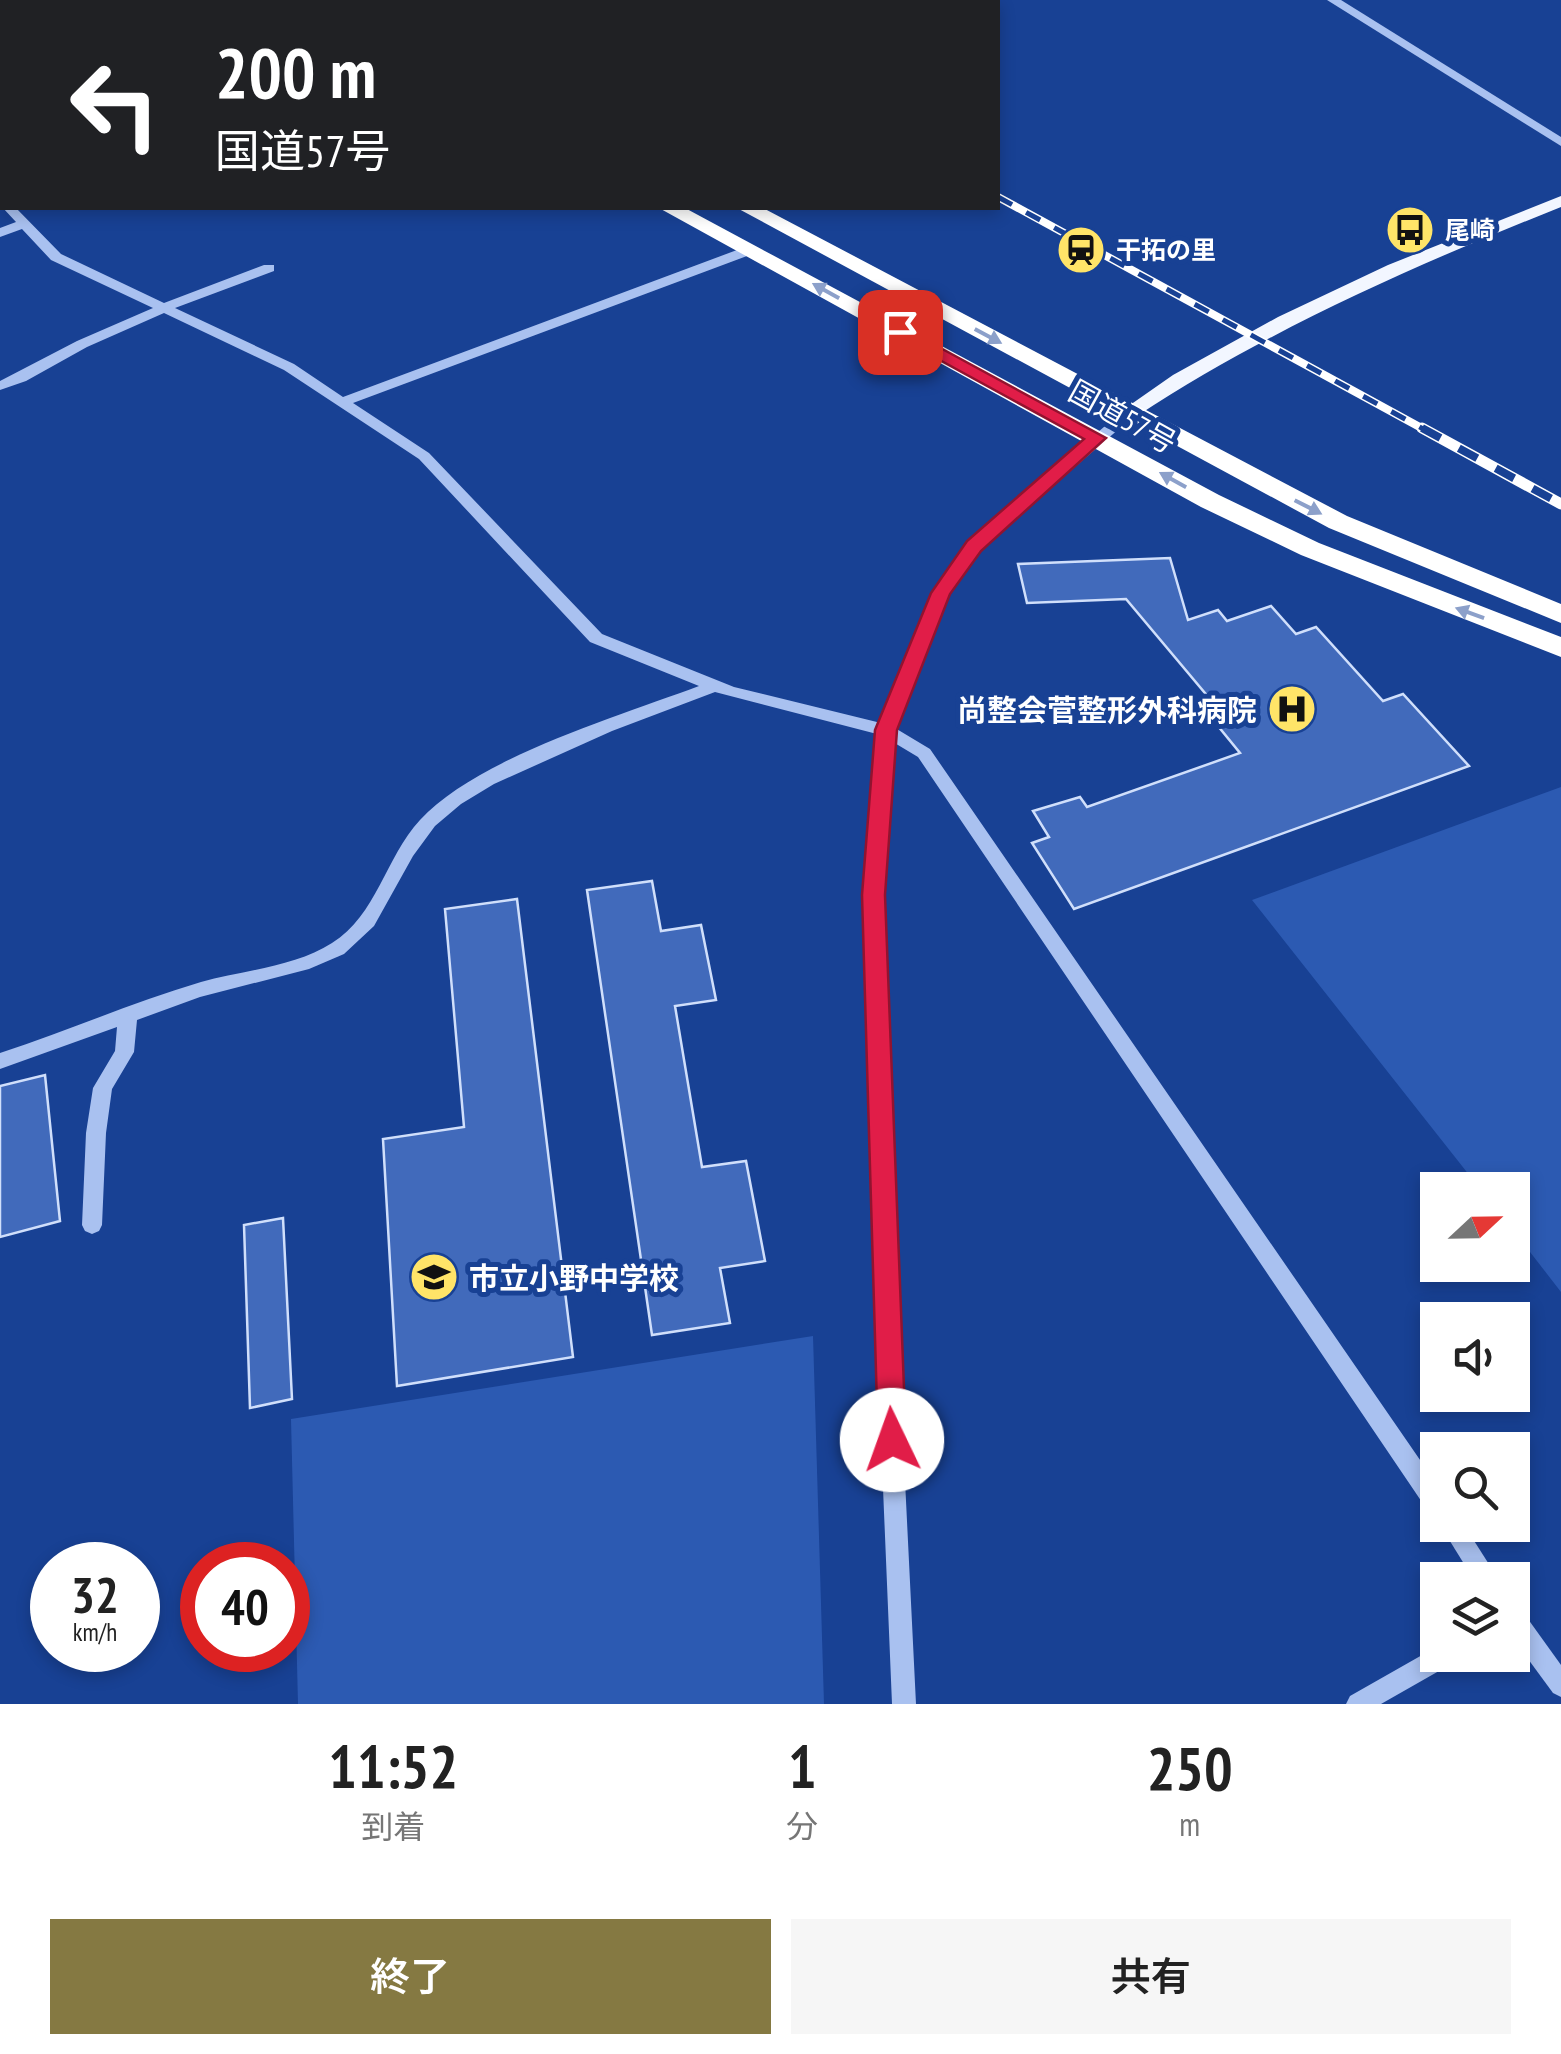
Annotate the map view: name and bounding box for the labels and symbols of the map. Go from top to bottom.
bus stop icon: 尾崎 [1384,204,1436,256]
place label: 尾崎 [1445,214,1495,246]
station icon: 干拓の里 [1055,224,1107,276]
place label: 干拓の里 [1116,234,1216,266]
one-way arrow [812,283,841,300]
pin [858,290,943,375]
one-way arrow [974,327,1002,344]
street label: 国道57号 [1062,371,1184,461]
one-way arrow [1159,472,1188,489]
one-way arrow [1294,498,1323,515]
one-way arrow [1454,605,1484,620]
hospital icon: 尚整会菅整形外科病院 [1266,683,1318,735]
place label: 尚整会菅整形外科病院 [957,690,1257,729]
north arrow [1420,1172,1530,1282]
school or university icon: 市立小野中学校 [408,1251,460,1303]
place label: 市立小野中学校 [469,1258,679,1297]
position arrow [840,1388,944,1492]
speed limit sign: 40 [180,1542,310,1672]

